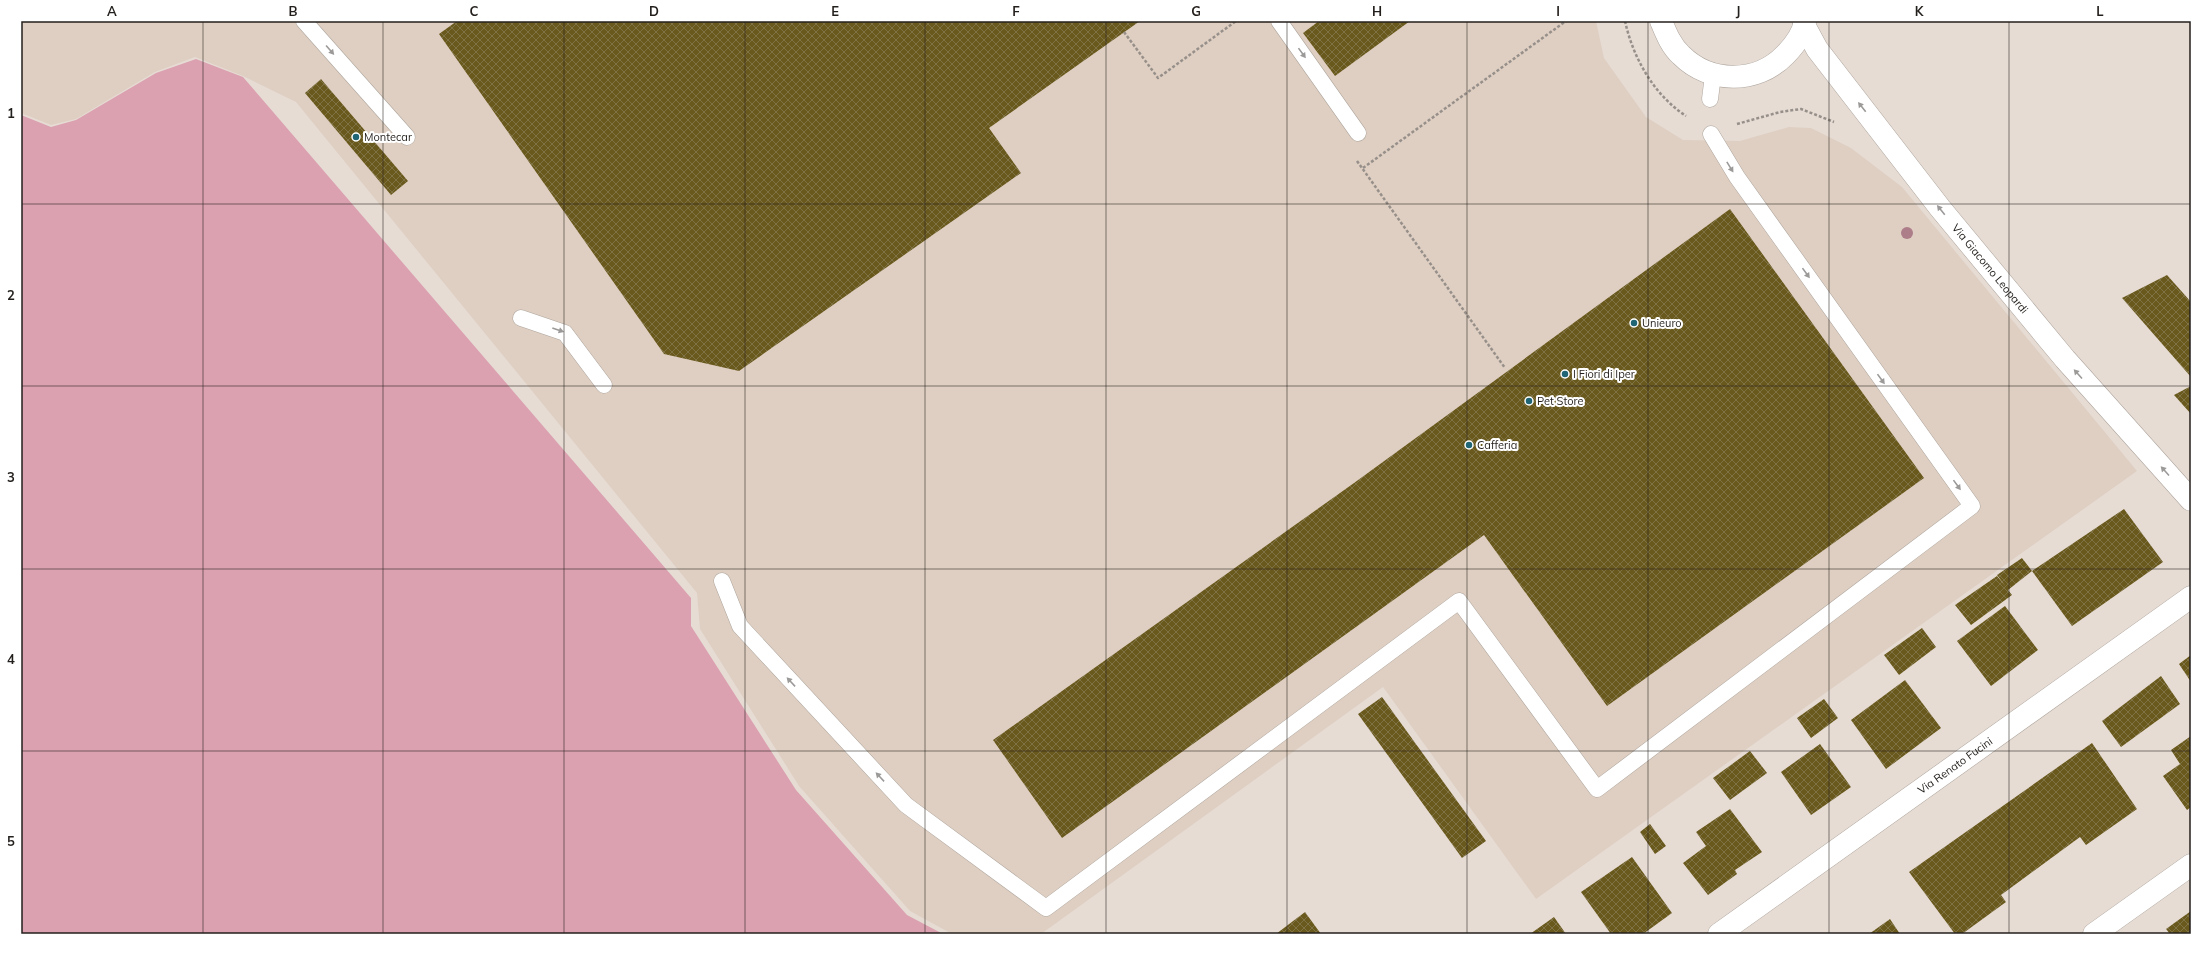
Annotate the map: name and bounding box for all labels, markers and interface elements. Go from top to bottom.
text: A [107,3,117,19]
text: B [289,3,298,19]
text: C [470,3,479,19]
text: D [649,3,659,19]
text: E [831,3,839,19]
text: F [1012,3,1020,19]
text: G [1191,3,1201,19]
text: H [1372,3,1382,19]
text: I [1556,3,1560,19]
text: J [1736,3,1740,19]
text: K [1915,3,1925,19]
text: L [2096,3,2104,19]
one-way arrow [326,45,335,55]
one-way arrow [1298,47,1306,58]
one-way arrow [1858,102,1866,112]
text: 1 [7,105,15,121]
place label: Montecar [364,130,412,144]
marker: Montecar [351,132,361,142]
one-way arrow [1727,161,1734,173]
one-way arrow [1937,204,1946,215]
street label: Via Giacomo Leopardi [1949,221,2031,316]
one-way arrow [1801,268,1810,279]
text: 2 [7,287,15,303]
place label: Unieuro [1642,316,1682,330]
marker: Unieuro [1629,318,1639,328]
one-way arrow [553,328,565,334]
place label: I Fiori di Iper [1573,367,1635,381]
marker: I Fiori di Iper [1560,369,1570,379]
one-way arrow [2074,369,2083,379]
one-way arrow [1877,374,1885,384]
place label: Pet Store [1537,394,1583,408]
marker: Pet Store [1524,396,1534,406]
place label: Cafferia [1477,438,1517,452]
marker: Cafferia [1464,440,1474,450]
one-way arrow [2160,466,2170,476]
text: 3 [7,469,15,485]
one-way arrow [1953,479,1961,490]
text: 4 [7,651,15,667]
one-way arrow [787,676,796,687]
street label: Via Renato Fucini [1915,734,1995,797]
one-way arrow [875,772,885,782]
text: 5 [7,833,15,849]

